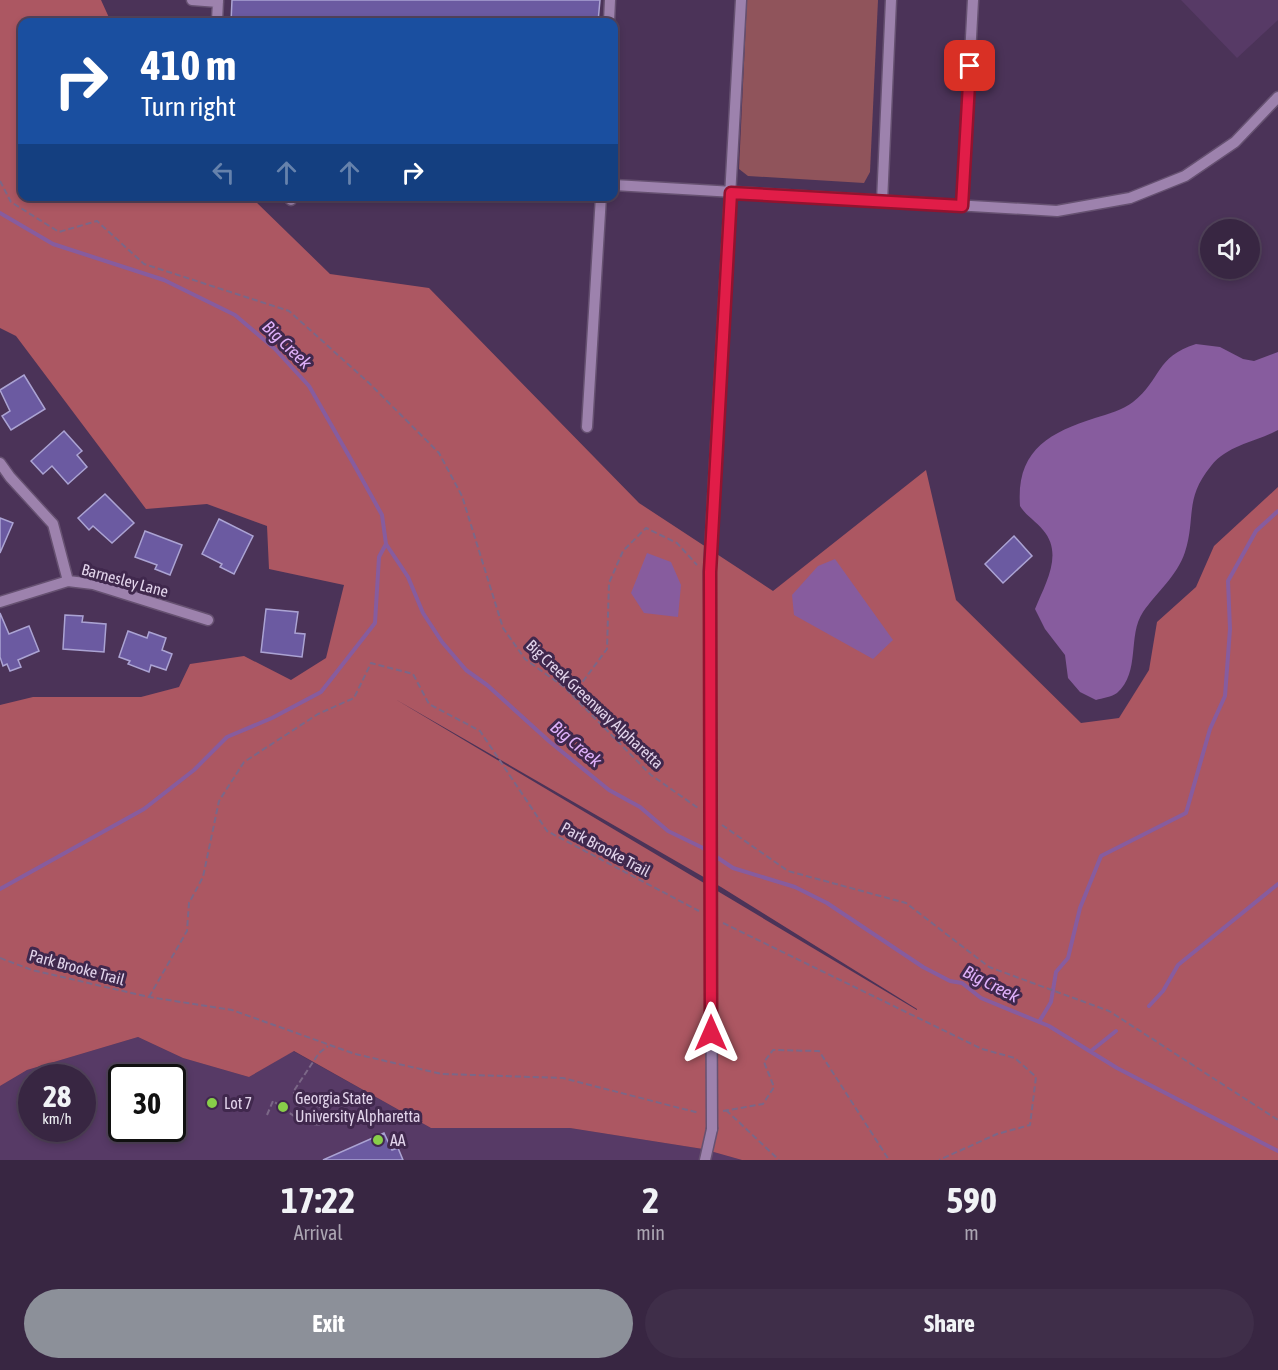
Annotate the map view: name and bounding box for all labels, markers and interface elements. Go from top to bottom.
pin [944,40,995,91]
text: 410 m [141,41,236,89]
icon: right [42,42,120,120]
icon: arrive [953,49,986,82]
text: Turn right [141,91,236,122]
icon: left [207,156,240,189]
icon: ahead [270,156,303,189]
icon: ahead [333,156,366,189]
icon: right [396,156,429,189]
map controls [1200,219,1260,279]
button: sound [1200,219,1260,279]
water label: Big Creek [258,316,317,374]
street label: Barnesley Lane [79,560,170,601]
street label: Big Creek Greenway Alpharetta [522,635,668,773]
water label: Big Creek [546,716,606,772]
street label: Park Brooke Trail [558,818,654,880]
street label: Park Brooke Trail [27,946,128,989]
water label: Big Creek [960,960,1024,1007]
position arrow [679,1001,743,1065]
speed limit sign: 30 [108,1064,186,1142]
text: 28 [43,1079,71,1113]
place label: Georgia State University Alpharetta [295,1089,421,1126]
place label: Lot 7 [224,1094,252,1112]
marker: Lot 7 [205,1096,219,1110]
marker: Georgia State University Alpharetta [276,1100,290,1114]
text: km/h [42,1110,72,1127]
place label: AA [390,1131,406,1149]
marker: AA [371,1133,385,1147]
text: 17:22 [281,1179,355,1221]
text: 2 [642,1179,659,1221]
text: 590 [946,1179,997,1221]
text: Arrival [294,1221,343,1244]
text: min [636,1221,665,1244]
text: m [964,1221,979,1244]
button: Exit [24,1289,633,1358]
button: Share [645,1289,1254,1358]

